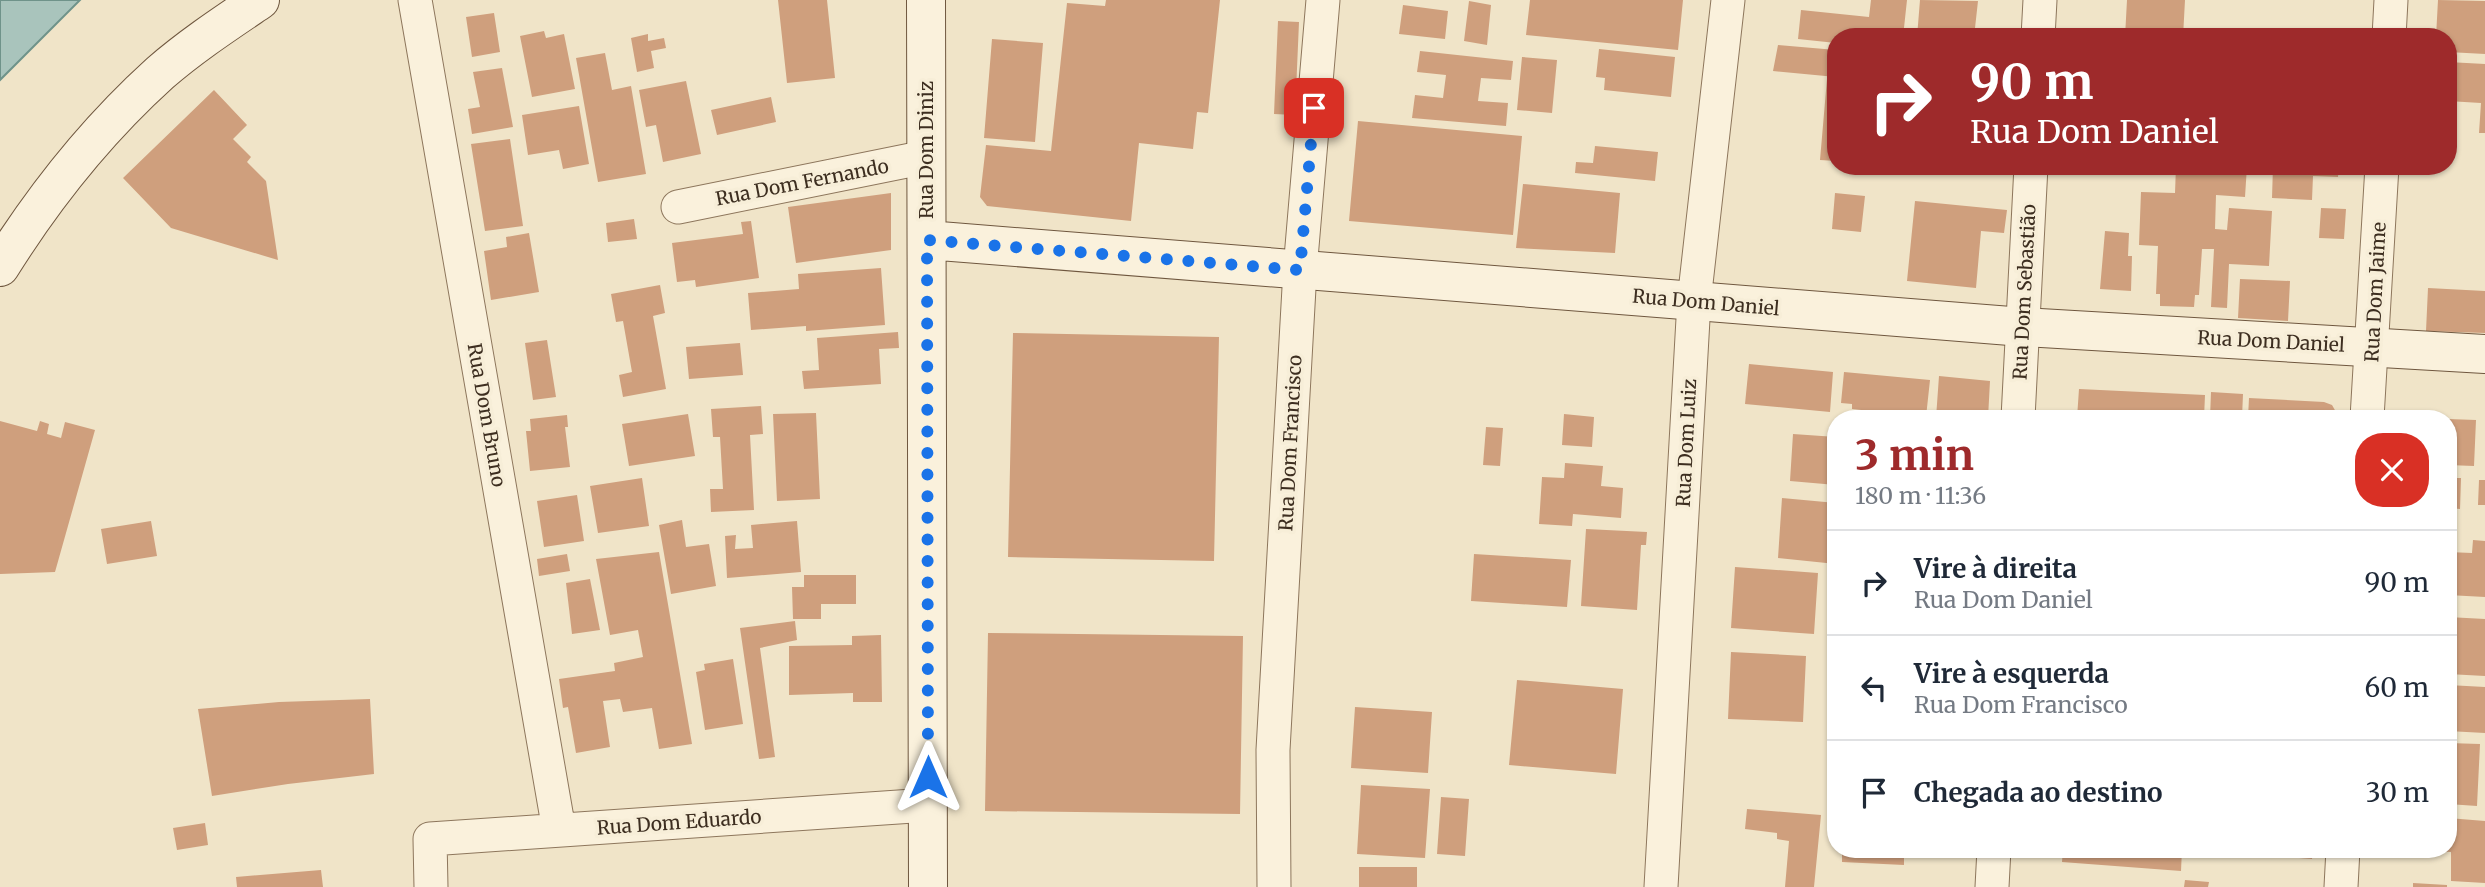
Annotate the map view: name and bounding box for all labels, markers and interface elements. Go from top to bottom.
text: 90 m [1970,51,2094,112]
icon: right [1855,56,1946,147]
pin [1284,78,1344,138]
street label: Rua Dom Diniz [914,81,938,219]
icon: arrive [1295,89,1333,127]
text: Rua Dom Daniel [1970,112,2219,152]
street label: Rua Dom Fernando [713,153,891,211]
street label: Rua Dom Sebastião [2007,203,2041,381]
street label: Rua Dom Jaime [2359,221,2391,363]
street label: Rua Dom Daniel [1631,284,1781,320]
street label: Rua Dom Daniel [2197,325,2345,357]
street label: Rua Dom Bruno [463,341,511,489]
street label: Rua Dom Francisco [1273,354,1307,532]
street label: Rua Dom Luiz [1671,378,1701,508]
text: 3 min [1855,429,1974,481]
button: close [2355,433,2429,507]
text: 180 m · 11:36 [1855,481,1986,510]
text: Vire à direita [1914,552,2077,585]
icon: right [1855,564,1893,602]
text: 90 m [2365,566,2429,599]
text: Rua Dom Daniel [1914,585,2093,614]
text: Vire à esquerda [1914,657,2109,690]
icon: left [1855,669,1893,707]
text: 60 m [2365,671,2429,704]
text: Rua Dom Francisco [1914,690,2128,719]
position arrow [891,740,965,814]
icon: arrive [1855,774,1893,812]
text: Chegada ao destino [1914,776,2163,809]
text: 30 m [2366,776,2429,809]
street label: Rua Dom Eduardo [596,804,762,840]

